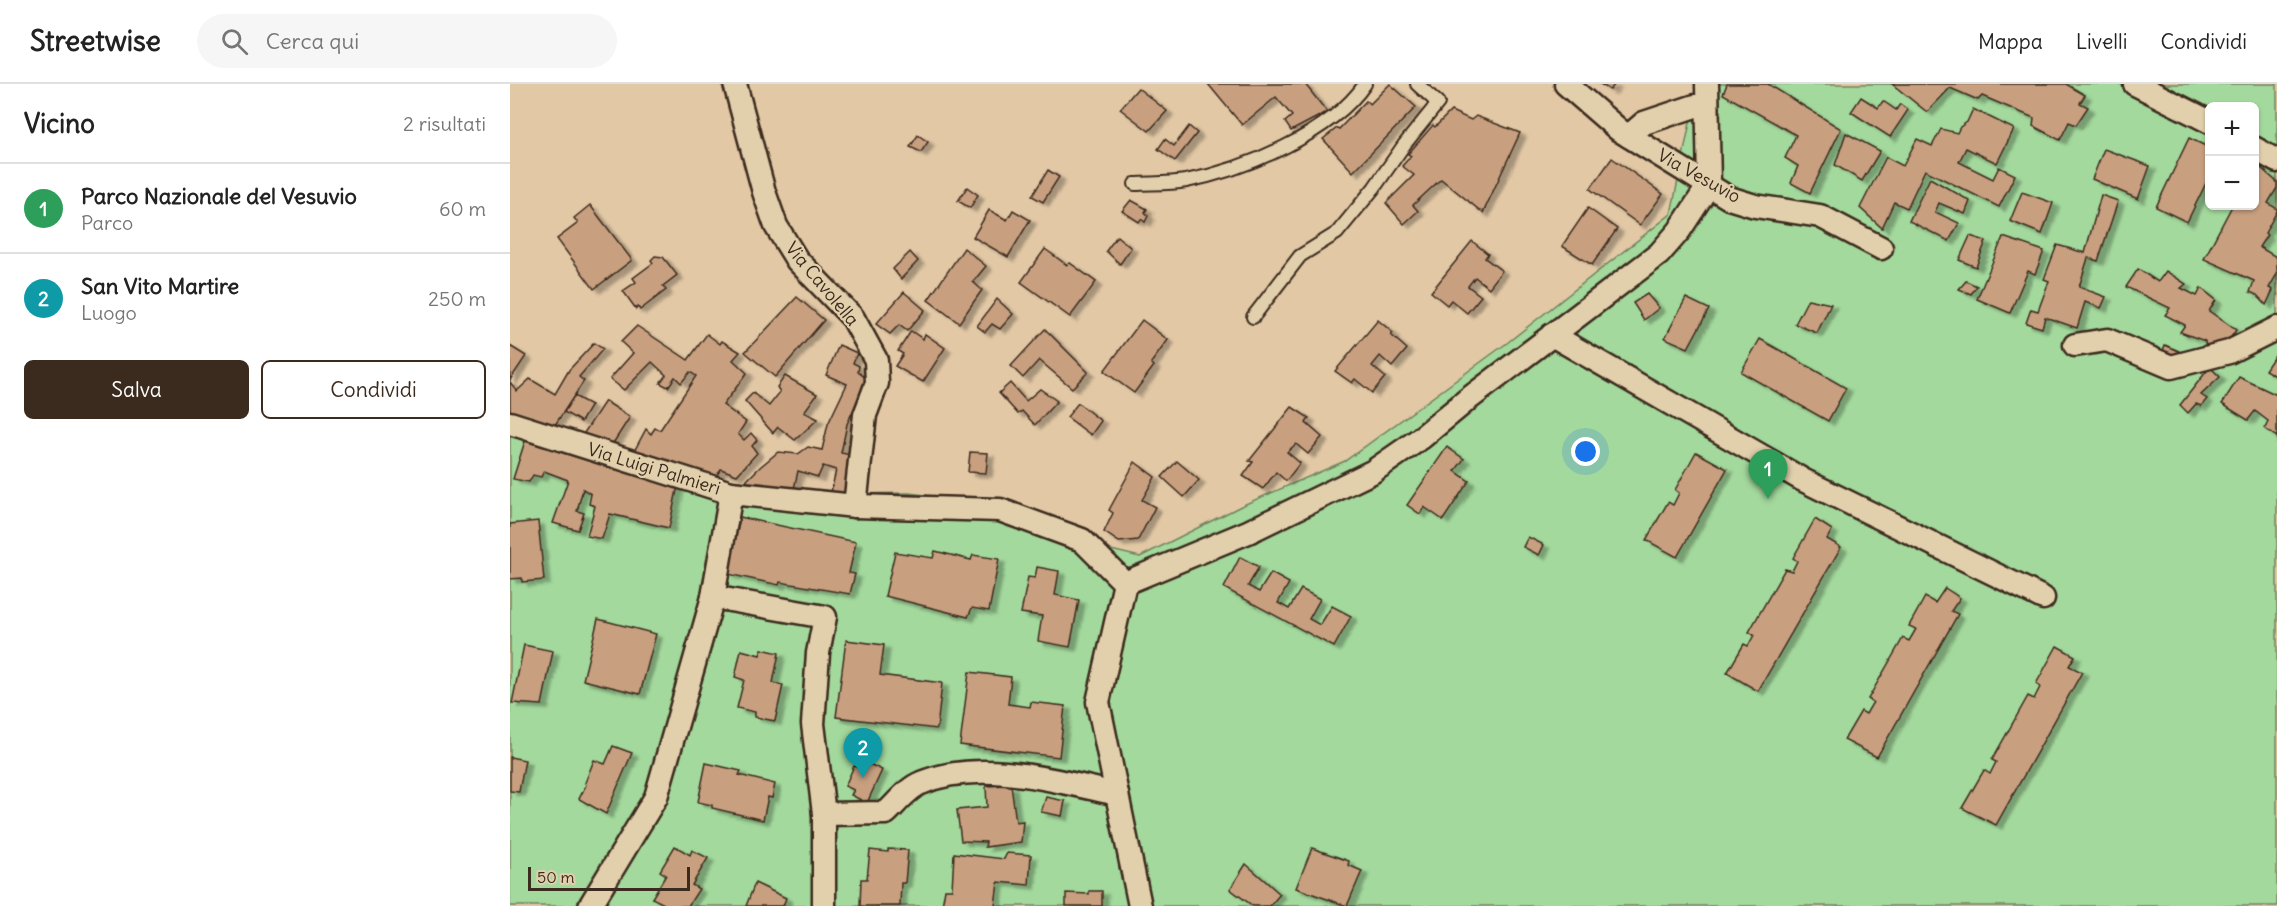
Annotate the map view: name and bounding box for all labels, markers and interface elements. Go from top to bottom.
search box [197,14,617,68]
text: Streetwise [30,23,161,59]
icon: search [218,25,251,58]
text: Cerca qui [266,27,359,55]
text: Mappa [1978,28,2043,55]
text: Livelli [2076,28,2127,55]
text: Condividi [2160,28,2247,55]
map controls [2205,102,2259,210]
button: + [2205,102,2259,156]
text: Vicino [24,107,95,140]
text: 2 risultati [403,111,486,136]
street label: Via Vesuvio [1654,143,1745,208]
button: − [2205,156,2259,210]
text: Parco Nazionale del Vesuvio [81,182,357,210]
text: 1 [40,196,47,221]
text: 60 m [439,196,486,221]
text: Parco [81,210,133,235]
street label: Via Cavolella [781,237,864,330]
text: San Vito Martire [81,272,239,300]
text: 2 [38,286,49,311]
text: 250 m [428,286,486,311]
text: Luogo [81,300,137,325]
button: Salva [24,360,249,419]
button: Condividi [261,360,486,419]
street label: Via Luigi Palmieri [585,437,723,500]
your location [1571,437,1600,466]
pin: 1 [1748,450,1788,499]
pin: 2 [844,728,882,778]
scale bar [528,864,690,892]
text: 50 m [537,867,575,887]

